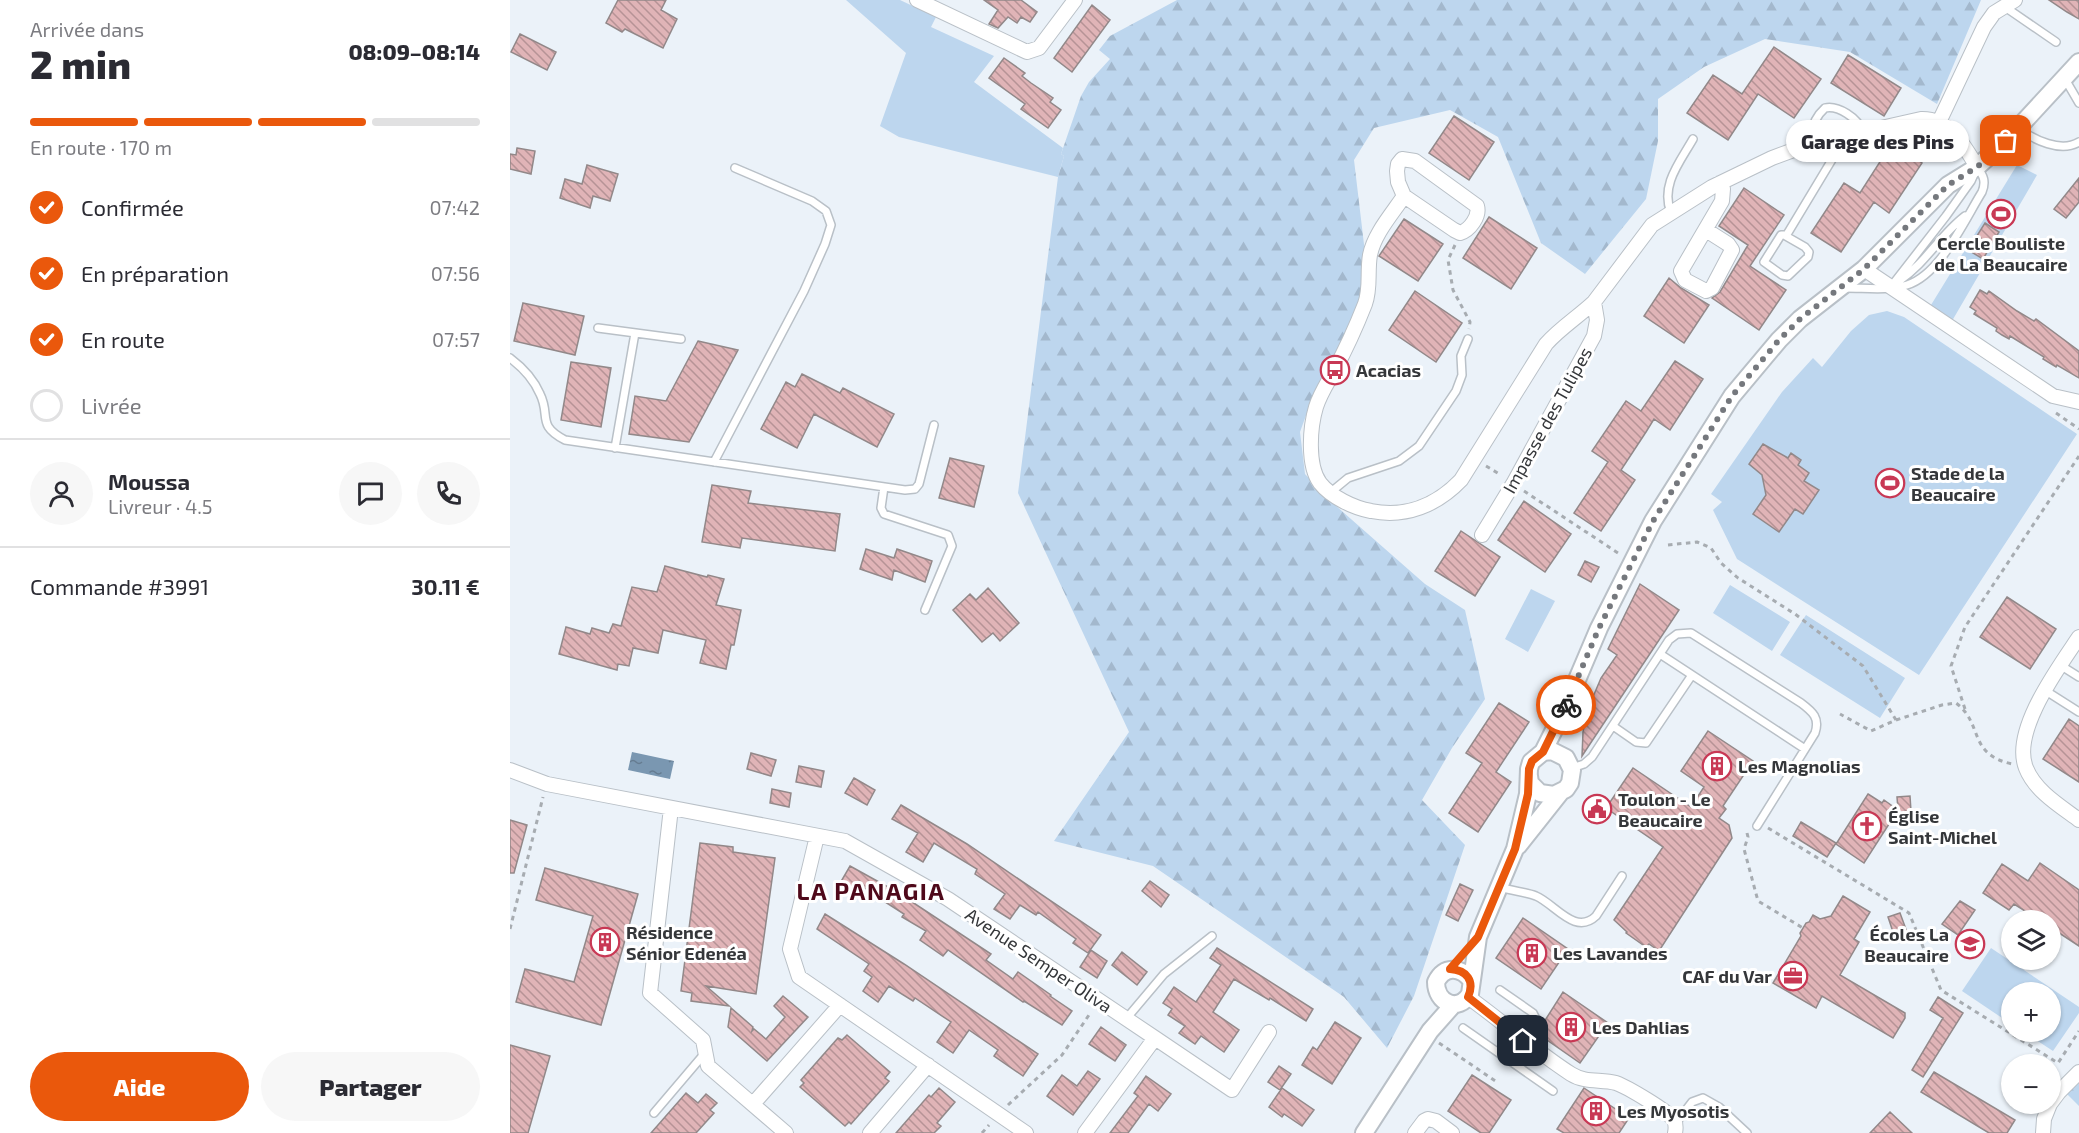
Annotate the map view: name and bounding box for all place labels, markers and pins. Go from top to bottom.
pin [1980,115,2031,166]
callout: Garage des Pins [1787,120,1970,162]
sports icon: Cercle Bouliste de La Beaucaire [1985,198,2017,230]
place label: Cercle Bouliste de La Beaucaire [1934,232,2068,275]
bus stop icon: Acacias [1319,354,1351,386]
place label: Acacias [1356,359,1421,381]
place label: Stade de la Beaucaire [1911,462,2005,505]
sports icon: Stade de la Beaucaire [1874,467,1906,499]
building icon: Les Magnolias [1701,750,1733,782]
place label: Les Magnolias [1738,755,1861,777]
place label: Toulon - Le Beaucaire [1618,788,1711,831]
public building icon: Toulon - Le Beaucaire [1581,793,1613,825]
place label: Église Saint-Michel [1888,805,1997,848]
church icon: Église Saint-Michel [1851,810,1883,842]
place label: Résidence Sénior Edenéa [626,921,747,964]
place label: Écoles La Beaucaire [1864,923,1949,966]
building icon: Résidence Sénior Edenéa [589,926,621,958]
school or university icon: Écoles La Beaucaire [1954,928,1986,960]
building icon: Les Lavandes [1516,937,1548,969]
place label: Les Lavandes [1553,942,1668,964]
office icon: CAF du Var [1777,960,1809,992]
place label: CAF du Var [1682,965,1772,987]
building icon: Les Dahlias [1555,1011,1587,1043]
pin [1497,1015,1548,1066]
place label: Les Dahlias [1592,1016,1689,1038]
building icon: Les Myosotis [1580,1095,1612,1127]
place label: Les Myosotis [1617,1100,1729,1122]

